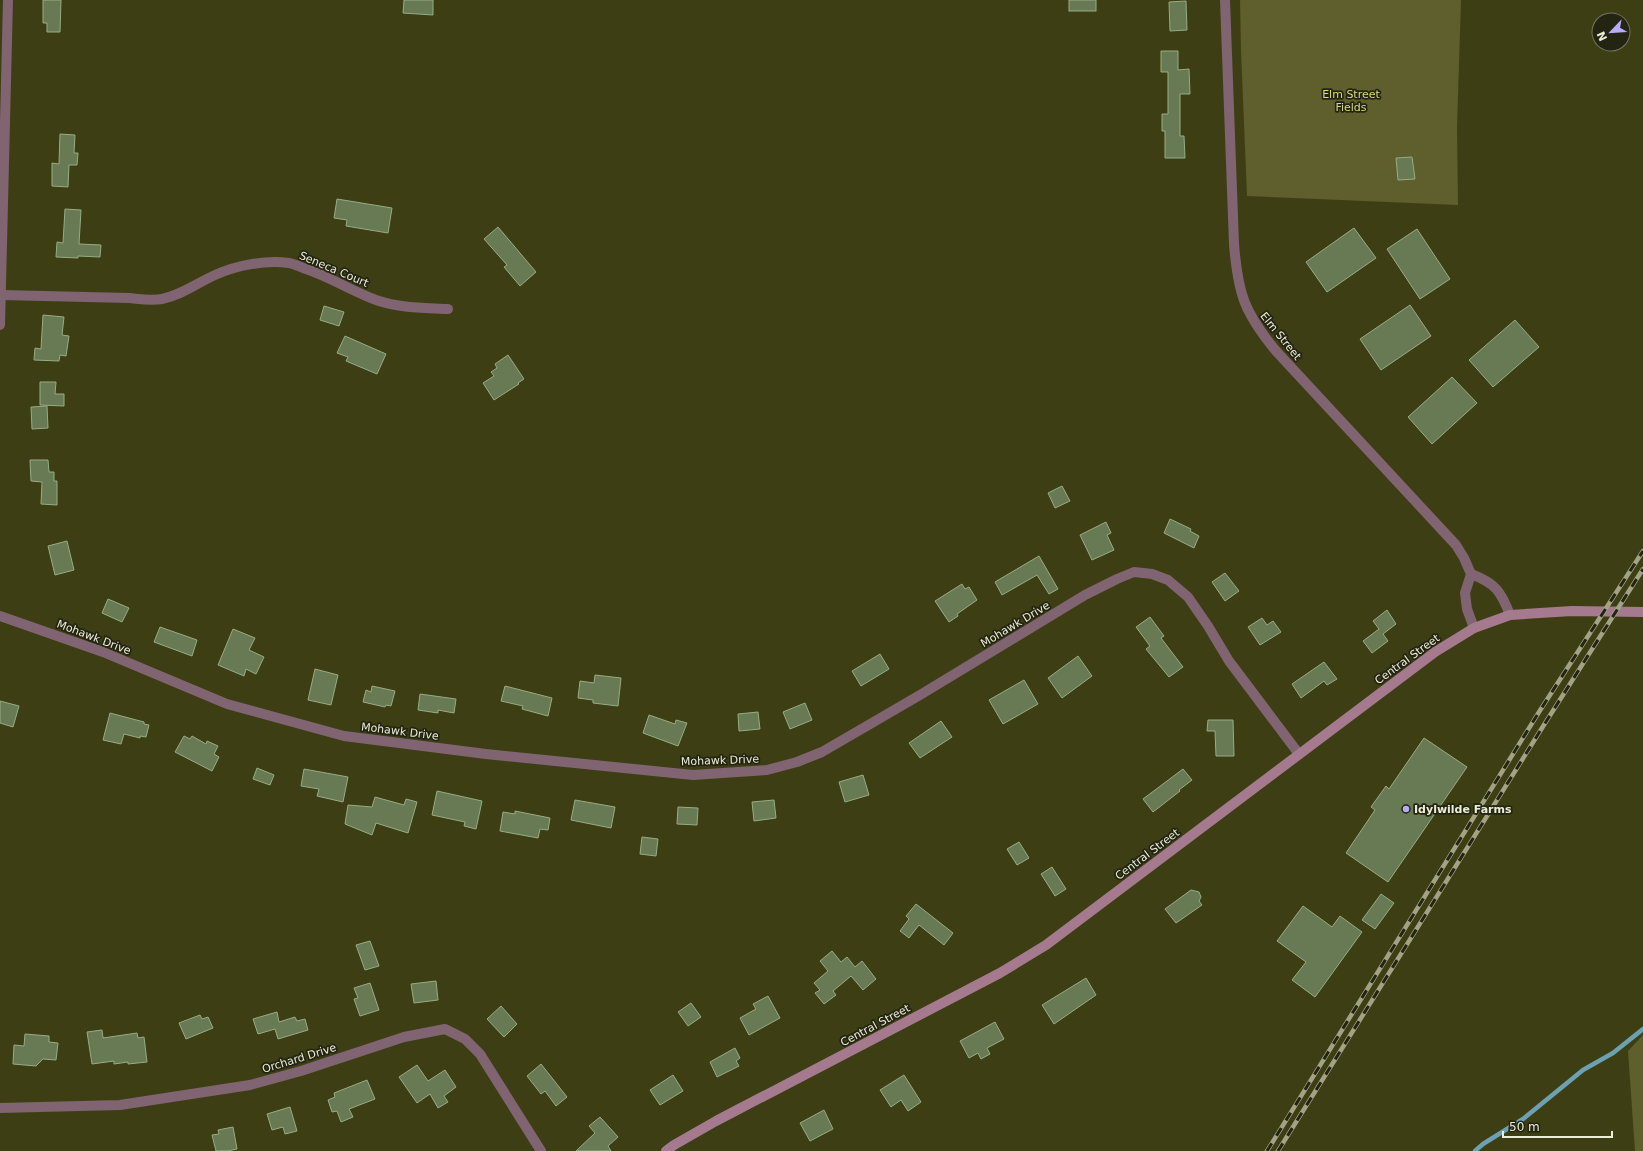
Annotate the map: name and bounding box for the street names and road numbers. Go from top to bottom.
street label: Seneca Court [297,249,371,290]
street label: Elm Street [1257,310,1304,363]
street label: Mohawk Drive [978,599,1052,650]
street label: Mohawk Drive [55,617,133,658]
street label: Central Street [1372,631,1443,687]
street label: Mohawk Drive [360,720,440,743]
street label: Mohawk Drive [681,753,760,768]
street label: Central Street [1113,826,1182,883]
street label: Central Street [838,1001,913,1049]
street label: Orchard Drive [261,1041,338,1076]

